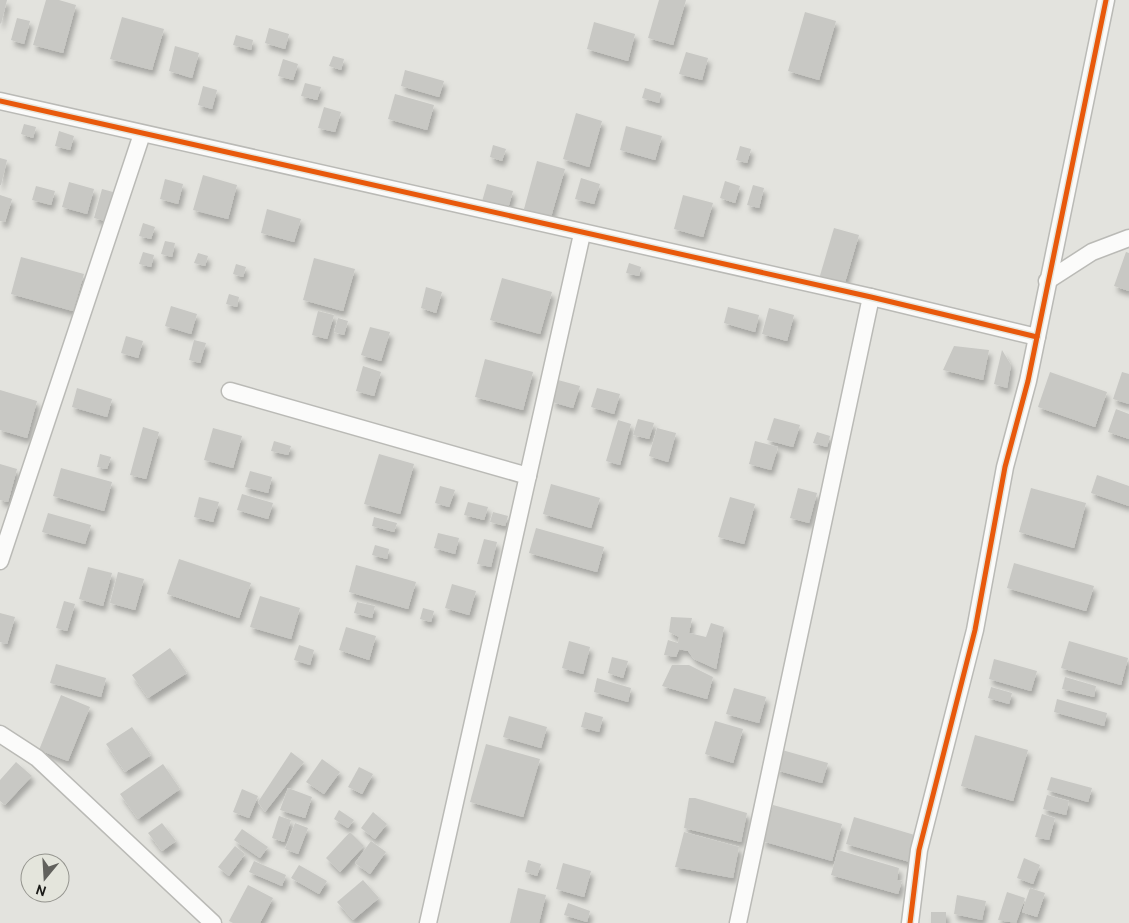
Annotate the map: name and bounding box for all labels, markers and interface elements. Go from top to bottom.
north arrow [20,853,70,903]
text: N [33,880,48,900]

